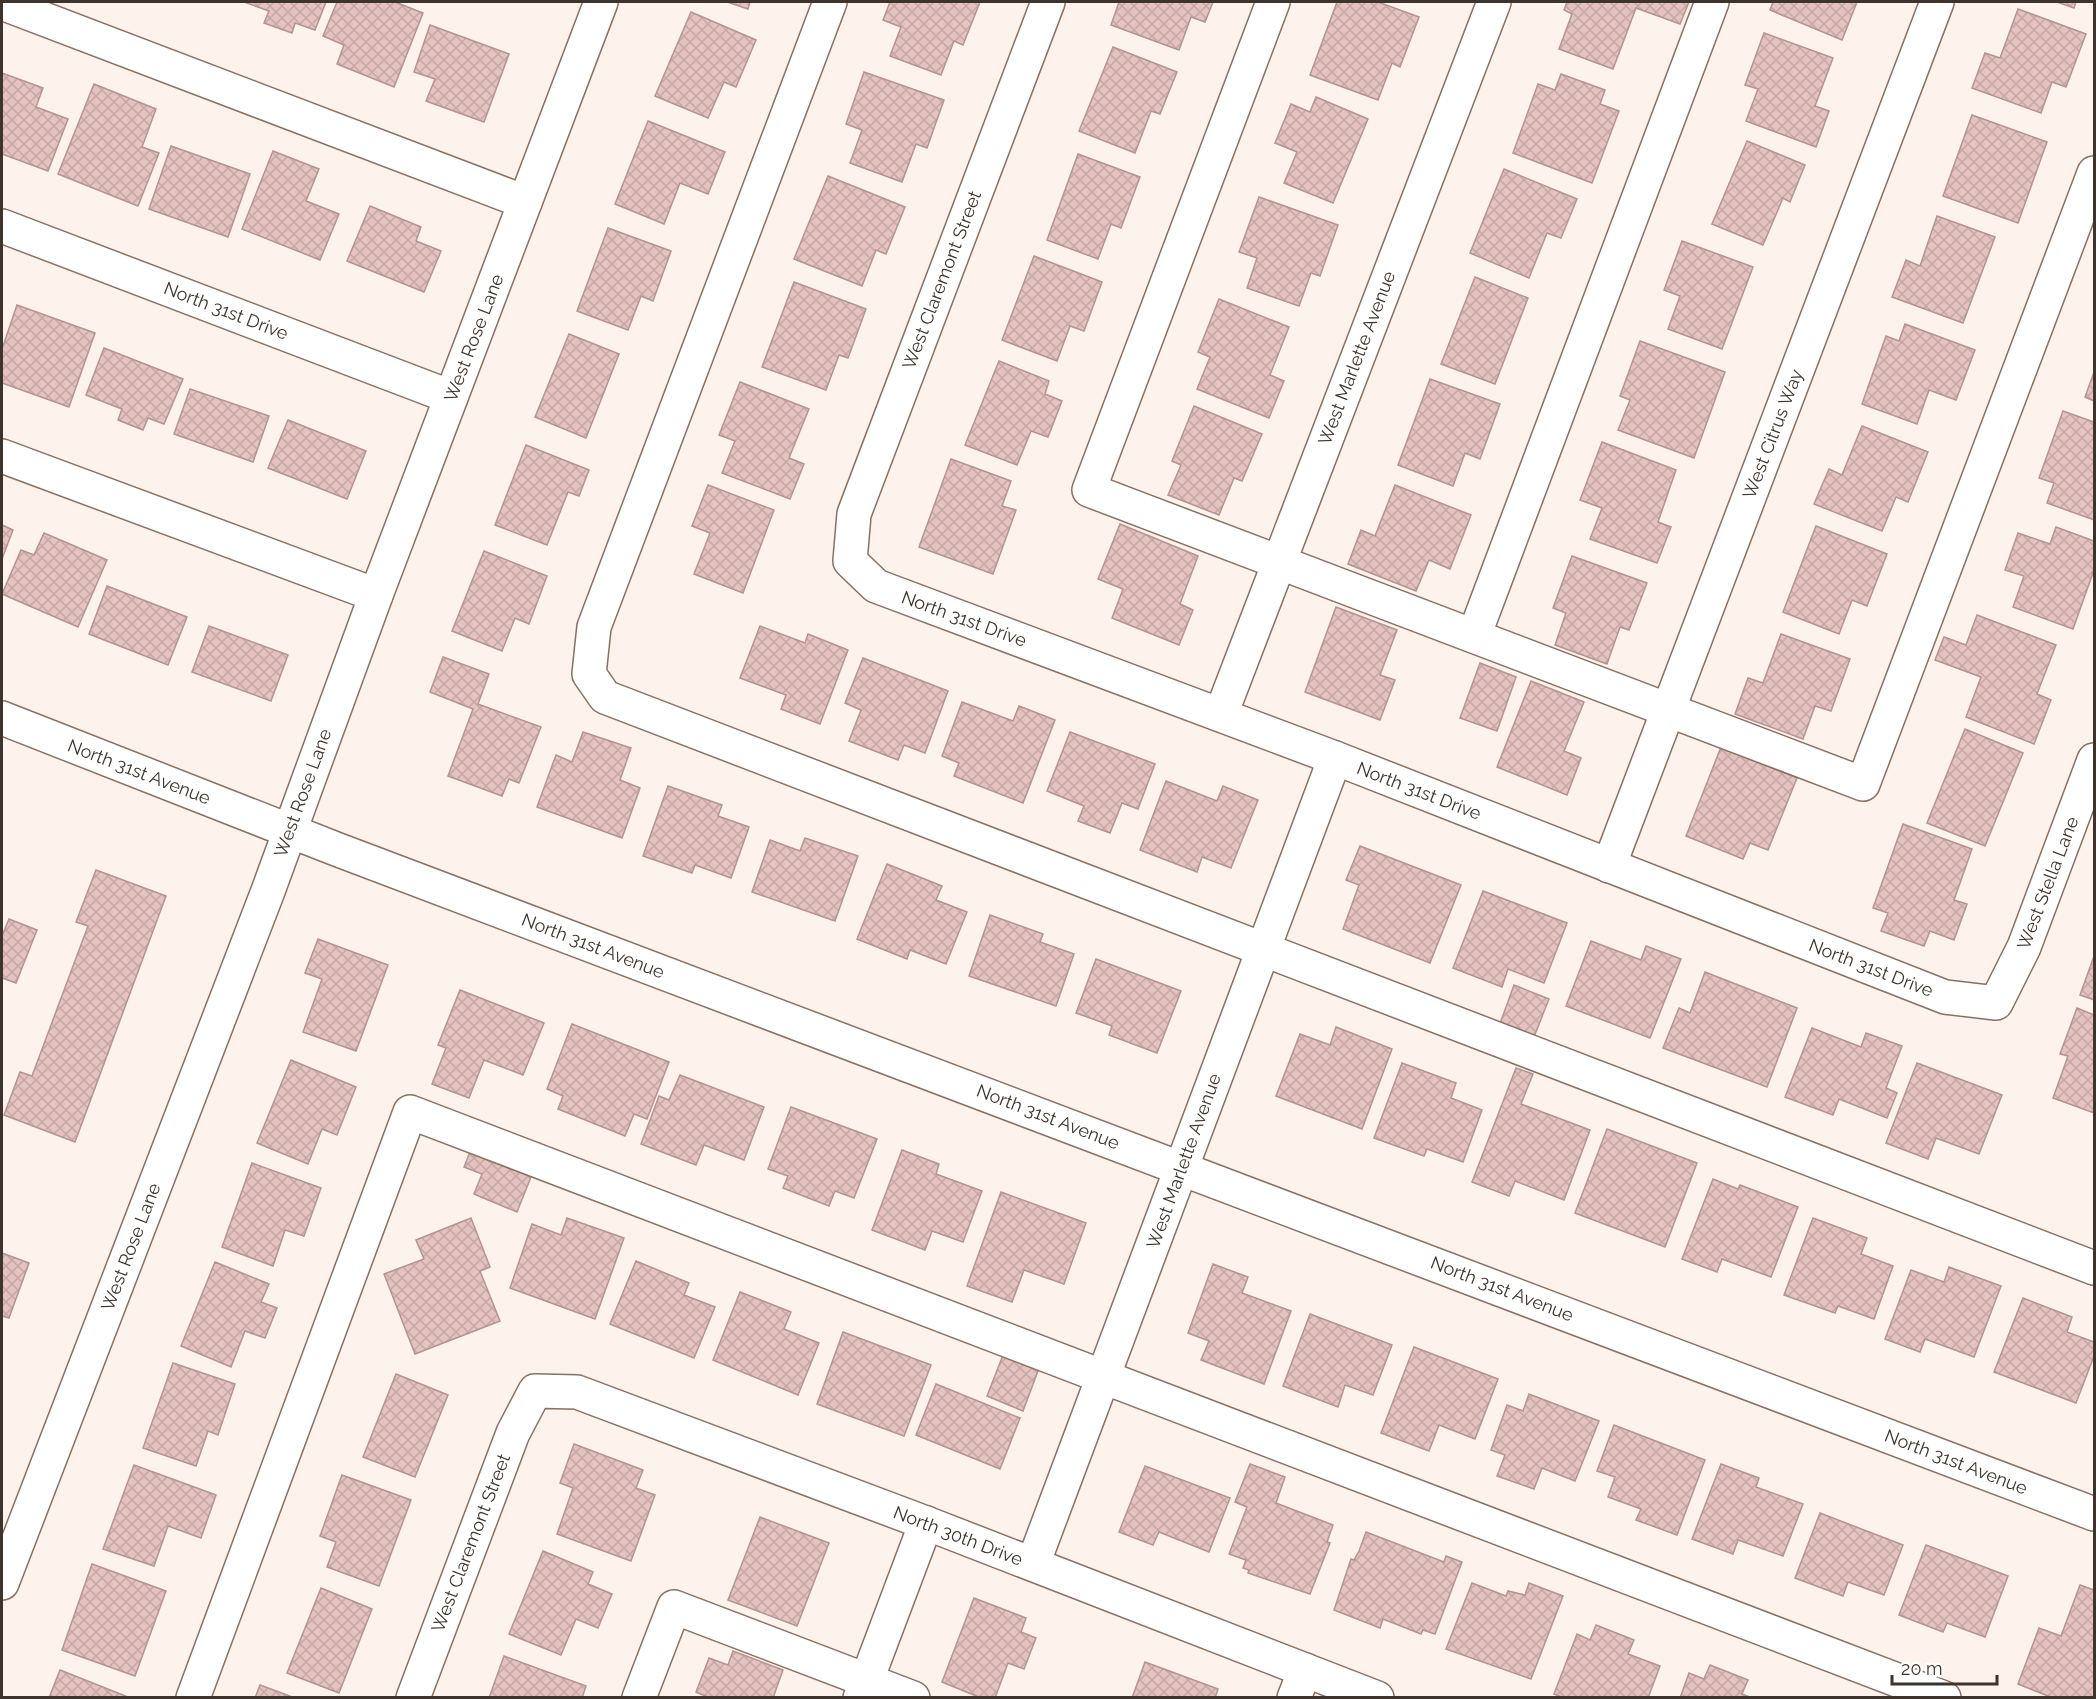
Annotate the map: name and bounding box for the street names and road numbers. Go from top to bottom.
street label: West Claremont Street [898,188,985,372]
street label: West Marlette Avenue [1314,268,1400,448]
street label: West Rose Lane [440,271,508,405]
street label: North 31st Drive [161,277,292,344]
street label: West Citrus Way [1738,366,1807,501]
street label: North 31st Drive [899,586,1030,651]
street label: West Rose Lane [270,725,336,860]
street label: North 31st Avenue [65,735,214,809]
street label: North 31st Drive [1354,757,1485,824]
street label: West Stella Lane [2013,813,2083,952]
street label: North 31st Avenue [519,909,668,983]
street label: North 31st Drive [1806,934,1937,1001]
street label: West Marlette Avenue [1142,1070,1225,1251]
street label: North 31st Avenue [974,1080,1123,1154]
street label: West Rose Lane [97,1180,165,1314]
street label: North 31st Avenue [1428,1252,1577,1326]
street label: North 31st Avenue [1882,1425,2031,1499]
street label: West Claremont Street [427,1451,514,1635]
street label: North 30th Drive [891,1501,1026,1570]

